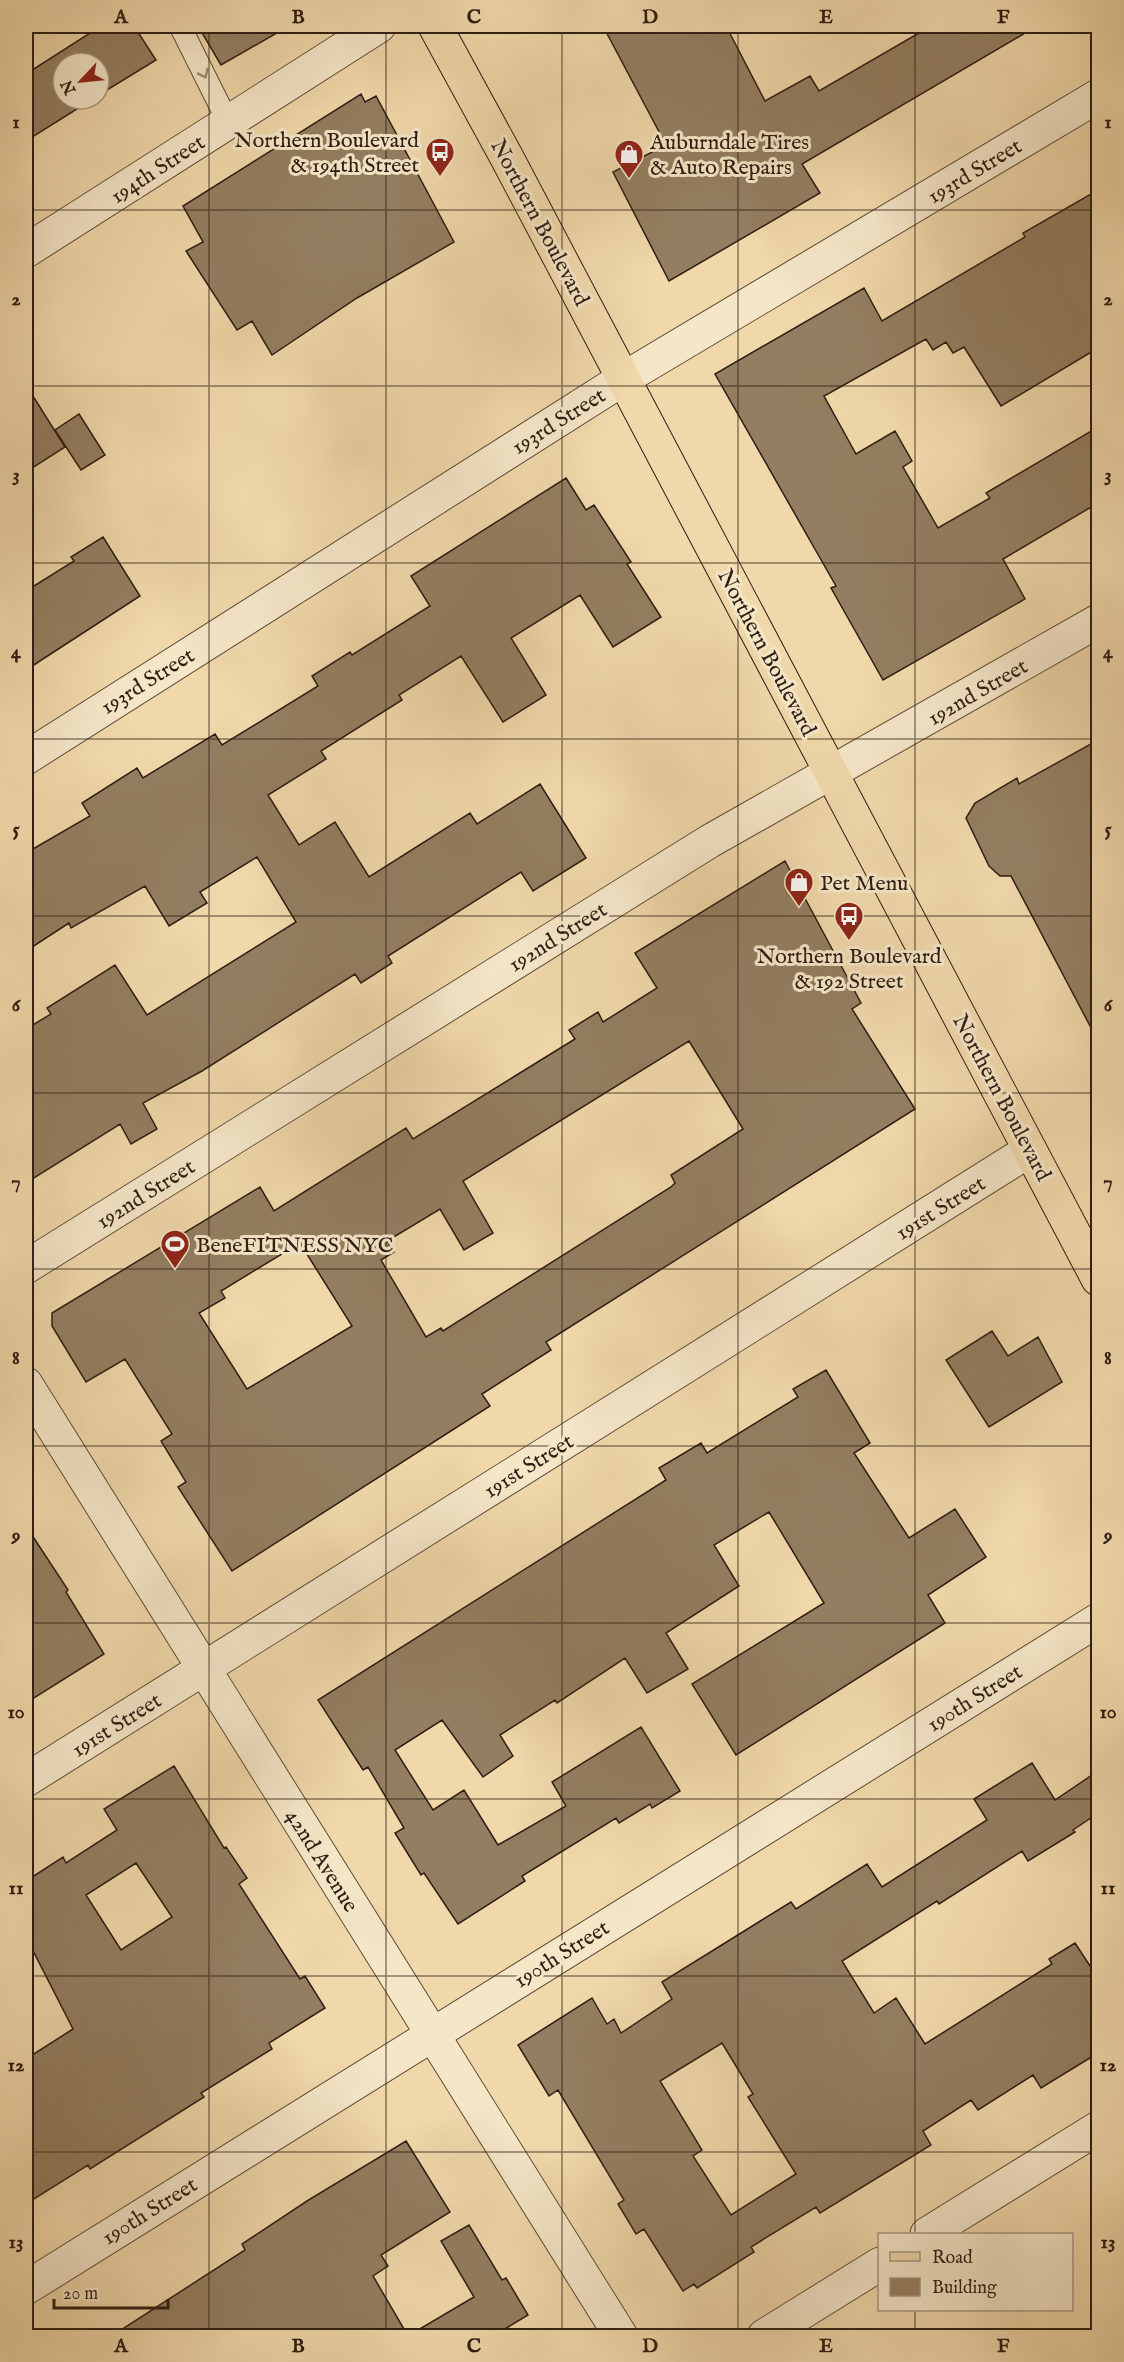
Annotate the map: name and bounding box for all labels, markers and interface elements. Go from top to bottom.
text: A [113,5,129,30]
text: B [291,5,305,30]
text: C [467,5,481,30]
text: D [642,5,658,30]
text: E [819,5,833,30]
text: F [997,5,1010,30]
north arrow [51,51,111,111]
one-way arrow [197,67,209,78]
text: N [57,76,82,98]
text: 1 [12,110,20,135]
text: 1 [1104,110,1112,135]
place label: Northern Boulevard & 194th Street [234,127,419,180]
street label: 194th Street [106,129,211,211]
place label: Auburndale Tires & Auto Repairs [649,129,809,182]
street label: 193rd Street [923,132,1028,211]
street label: Northern Boulevard [483,135,595,311]
bus stop icon: Northern Boulevard & 194th Street [424,136,456,178]
shop icon: Auburndale Tires & Auto Repairs [613,138,645,180]
text: 2 [11,287,21,312]
text: 2 [1103,287,1113,312]
street label: 193rd Street [507,382,611,461]
text: 3 [12,463,20,488]
text: 3 [1104,463,1112,488]
street label: Northern Boulevard [710,565,822,741]
text: 4 [11,640,22,665]
text: 4 [1103,640,1114,665]
street label: 193rd Street [96,642,200,721]
street label: 192nd Street [923,653,1033,733]
text: 5 [12,817,20,842]
text: 5 [1104,817,1112,842]
shop icon: Pet Menu [783,866,815,908]
place label: Pet Menu [820,870,908,898]
street label: 192nd Street [504,896,613,979]
bus stop icon: Northern Boulevard & 192 Street [833,900,865,942]
place label: Northern Boulevard & 192 Street [757,943,942,996]
text: 6 [12,993,22,1018]
text: 6 [1104,993,1114,1018]
street label: Northern Boulevard [945,1010,1057,1186]
street label: 192nd Street [92,1153,201,1236]
text: 7 [11,1170,21,1195]
street label: 191st Street [891,1170,992,1247]
text: 7 [1103,1170,1113,1195]
sports icon: BeneFITNESS NYC [159,1228,191,1270]
place label: BeneFITNESS NYC [196,1232,393,1260]
text: 8 [12,1346,20,1371]
text: 8 [1104,1346,1112,1371]
street label: 191st Street [479,1428,580,1505]
text: 9 [11,1523,21,1548]
text: 9 [1103,1523,1113,1548]
street label: 190th Street [922,1658,1028,1739]
street label: 191st Street [67,1687,168,1764]
text: 10 [7,1700,25,1725]
text: 10 [1099,1700,1117,1725]
street label: 42nd Avenue [279,1804,364,1918]
text: 11 [9,1876,23,1901]
text: 11 [1101,1876,1115,1901]
street label: 190th Street [509,1914,615,1995]
text: 12 [8,2053,25,2078]
text: 12 [1100,2053,1117,2078]
street label: 190th Street [97,2171,203,2252]
text: 13 [9,2230,23,2255]
text: 13 [1101,2230,1115,2255]
legend [878,2233,1073,2311]
text: Road [932,2247,973,2270]
scale bar [54,2272,168,2310]
text: Building [932,2277,997,2300]
text: 20 m [63,2283,98,2306]
text: A [113,2334,129,2359]
text: B [291,2334,305,2359]
text: C [467,2334,481,2359]
text: D [642,2334,658,2359]
text: E [819,2334,833,2359]
text: F [997,2334,1010,2359]

